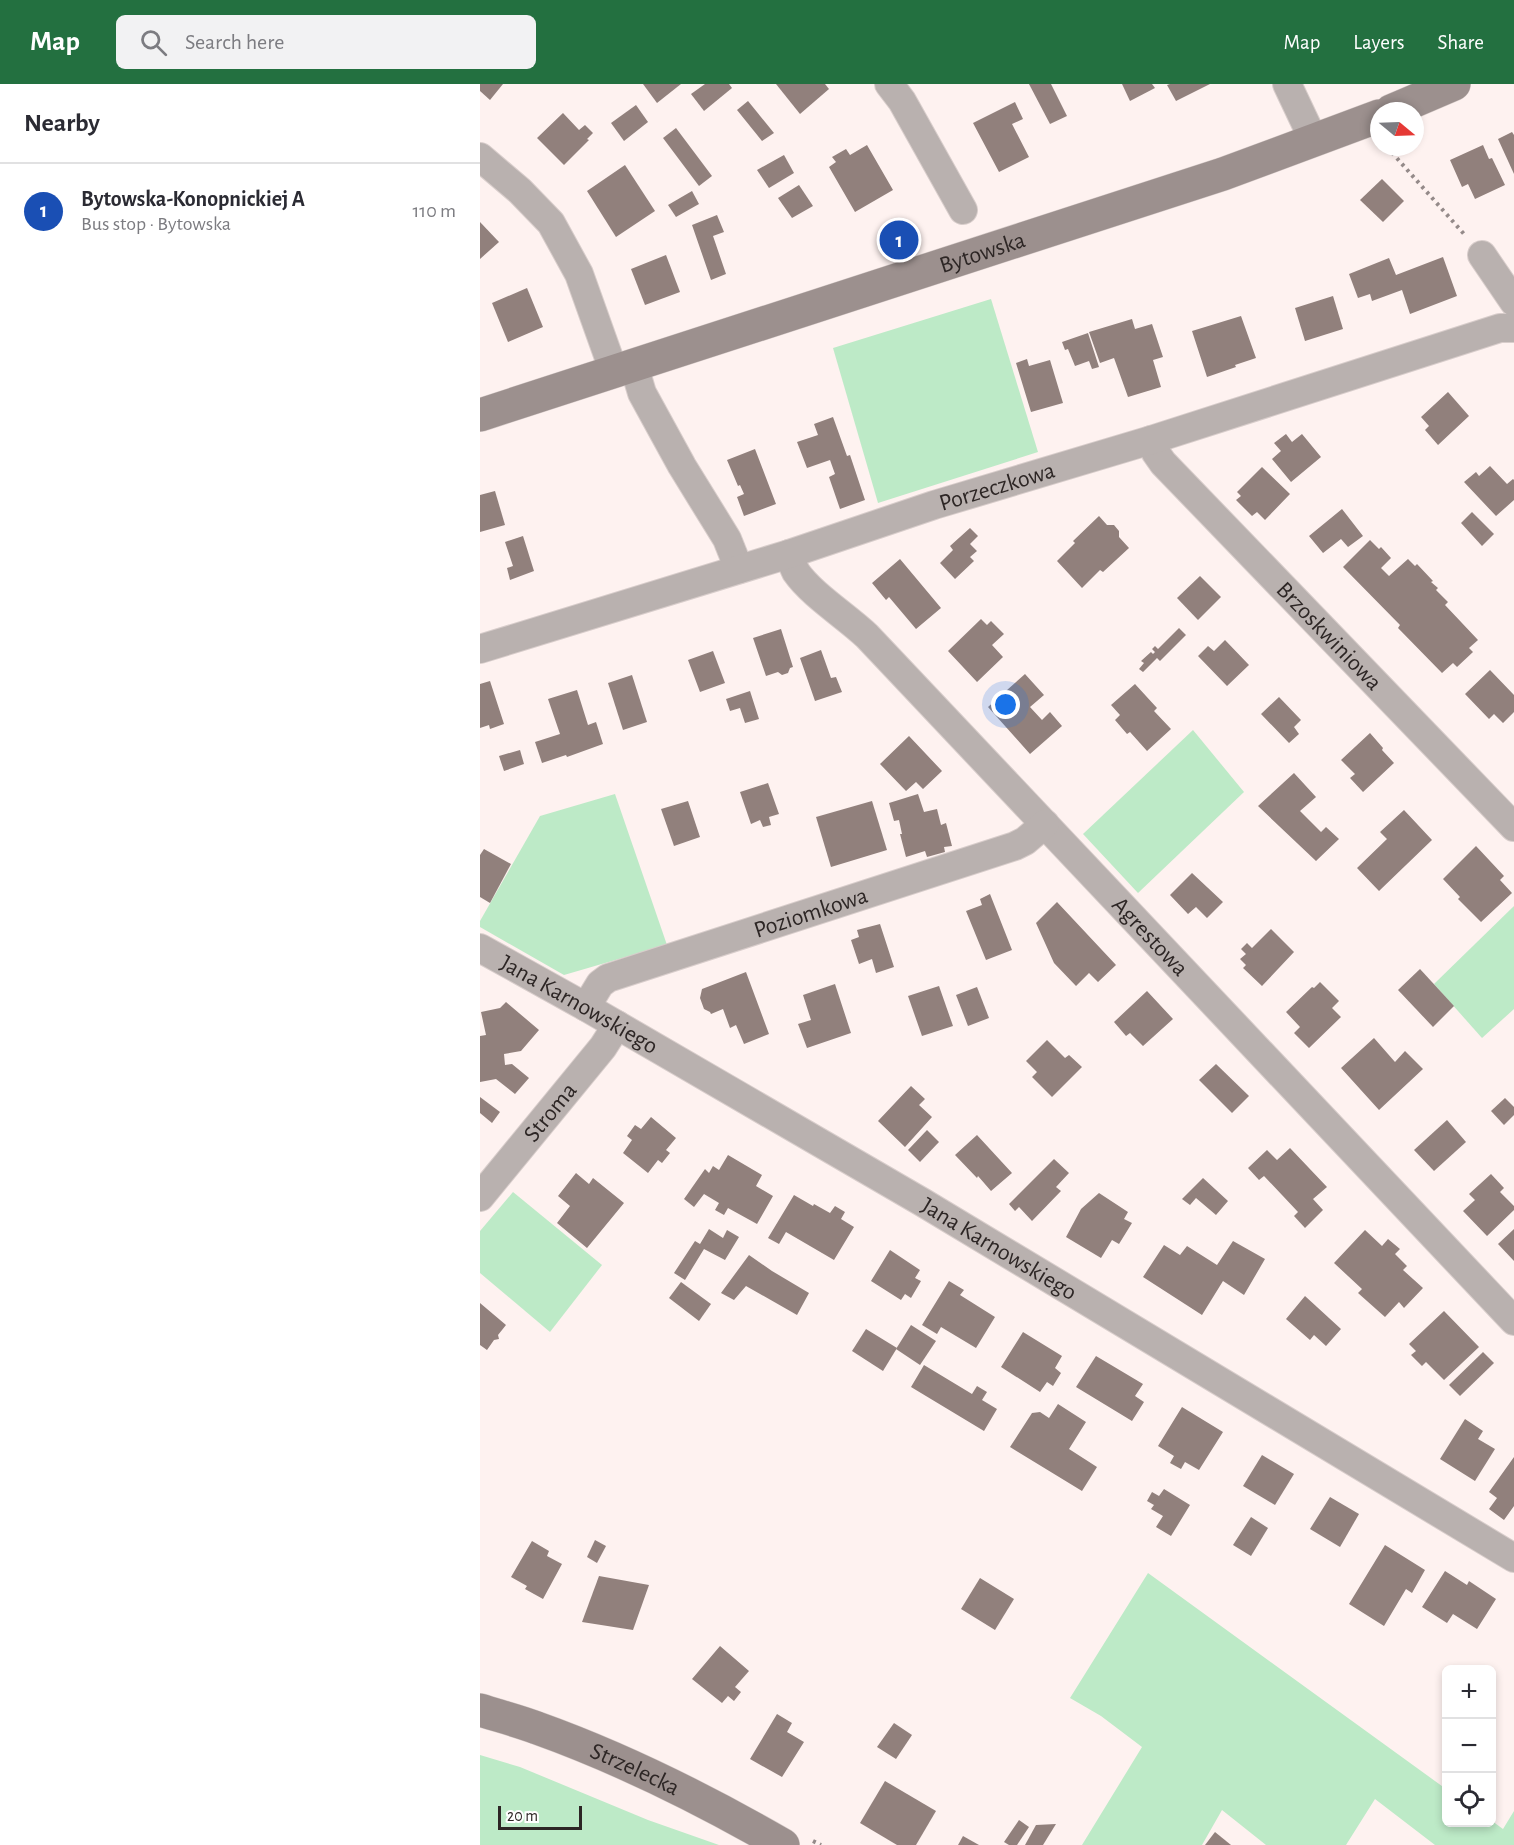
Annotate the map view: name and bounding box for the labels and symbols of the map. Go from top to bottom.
north arrow [1370,102,1424,156]
pin: 1 [880,218,918,262]
street label: Bytowska [937,228,1028,278]
street label: Porzeczkowa [937,458,1058,516]
street label: Brzoskwiniowa [1271,578,1386,695]
your location [991,690,1020,719]
street label: Poziomkowa [751,884,871,943]
street label: Agrestowa [1107,893,1192,981]
street label: Jana Karnowskiego [496,951,662,1059]
street label: Stroma [520,1078,582,1147]
street label: Jana Karnowskiego [917,1193,1081,1305]
street label: Strzelecka [587,1739,683,1800]
scale bar [498,1803,582,1830]

